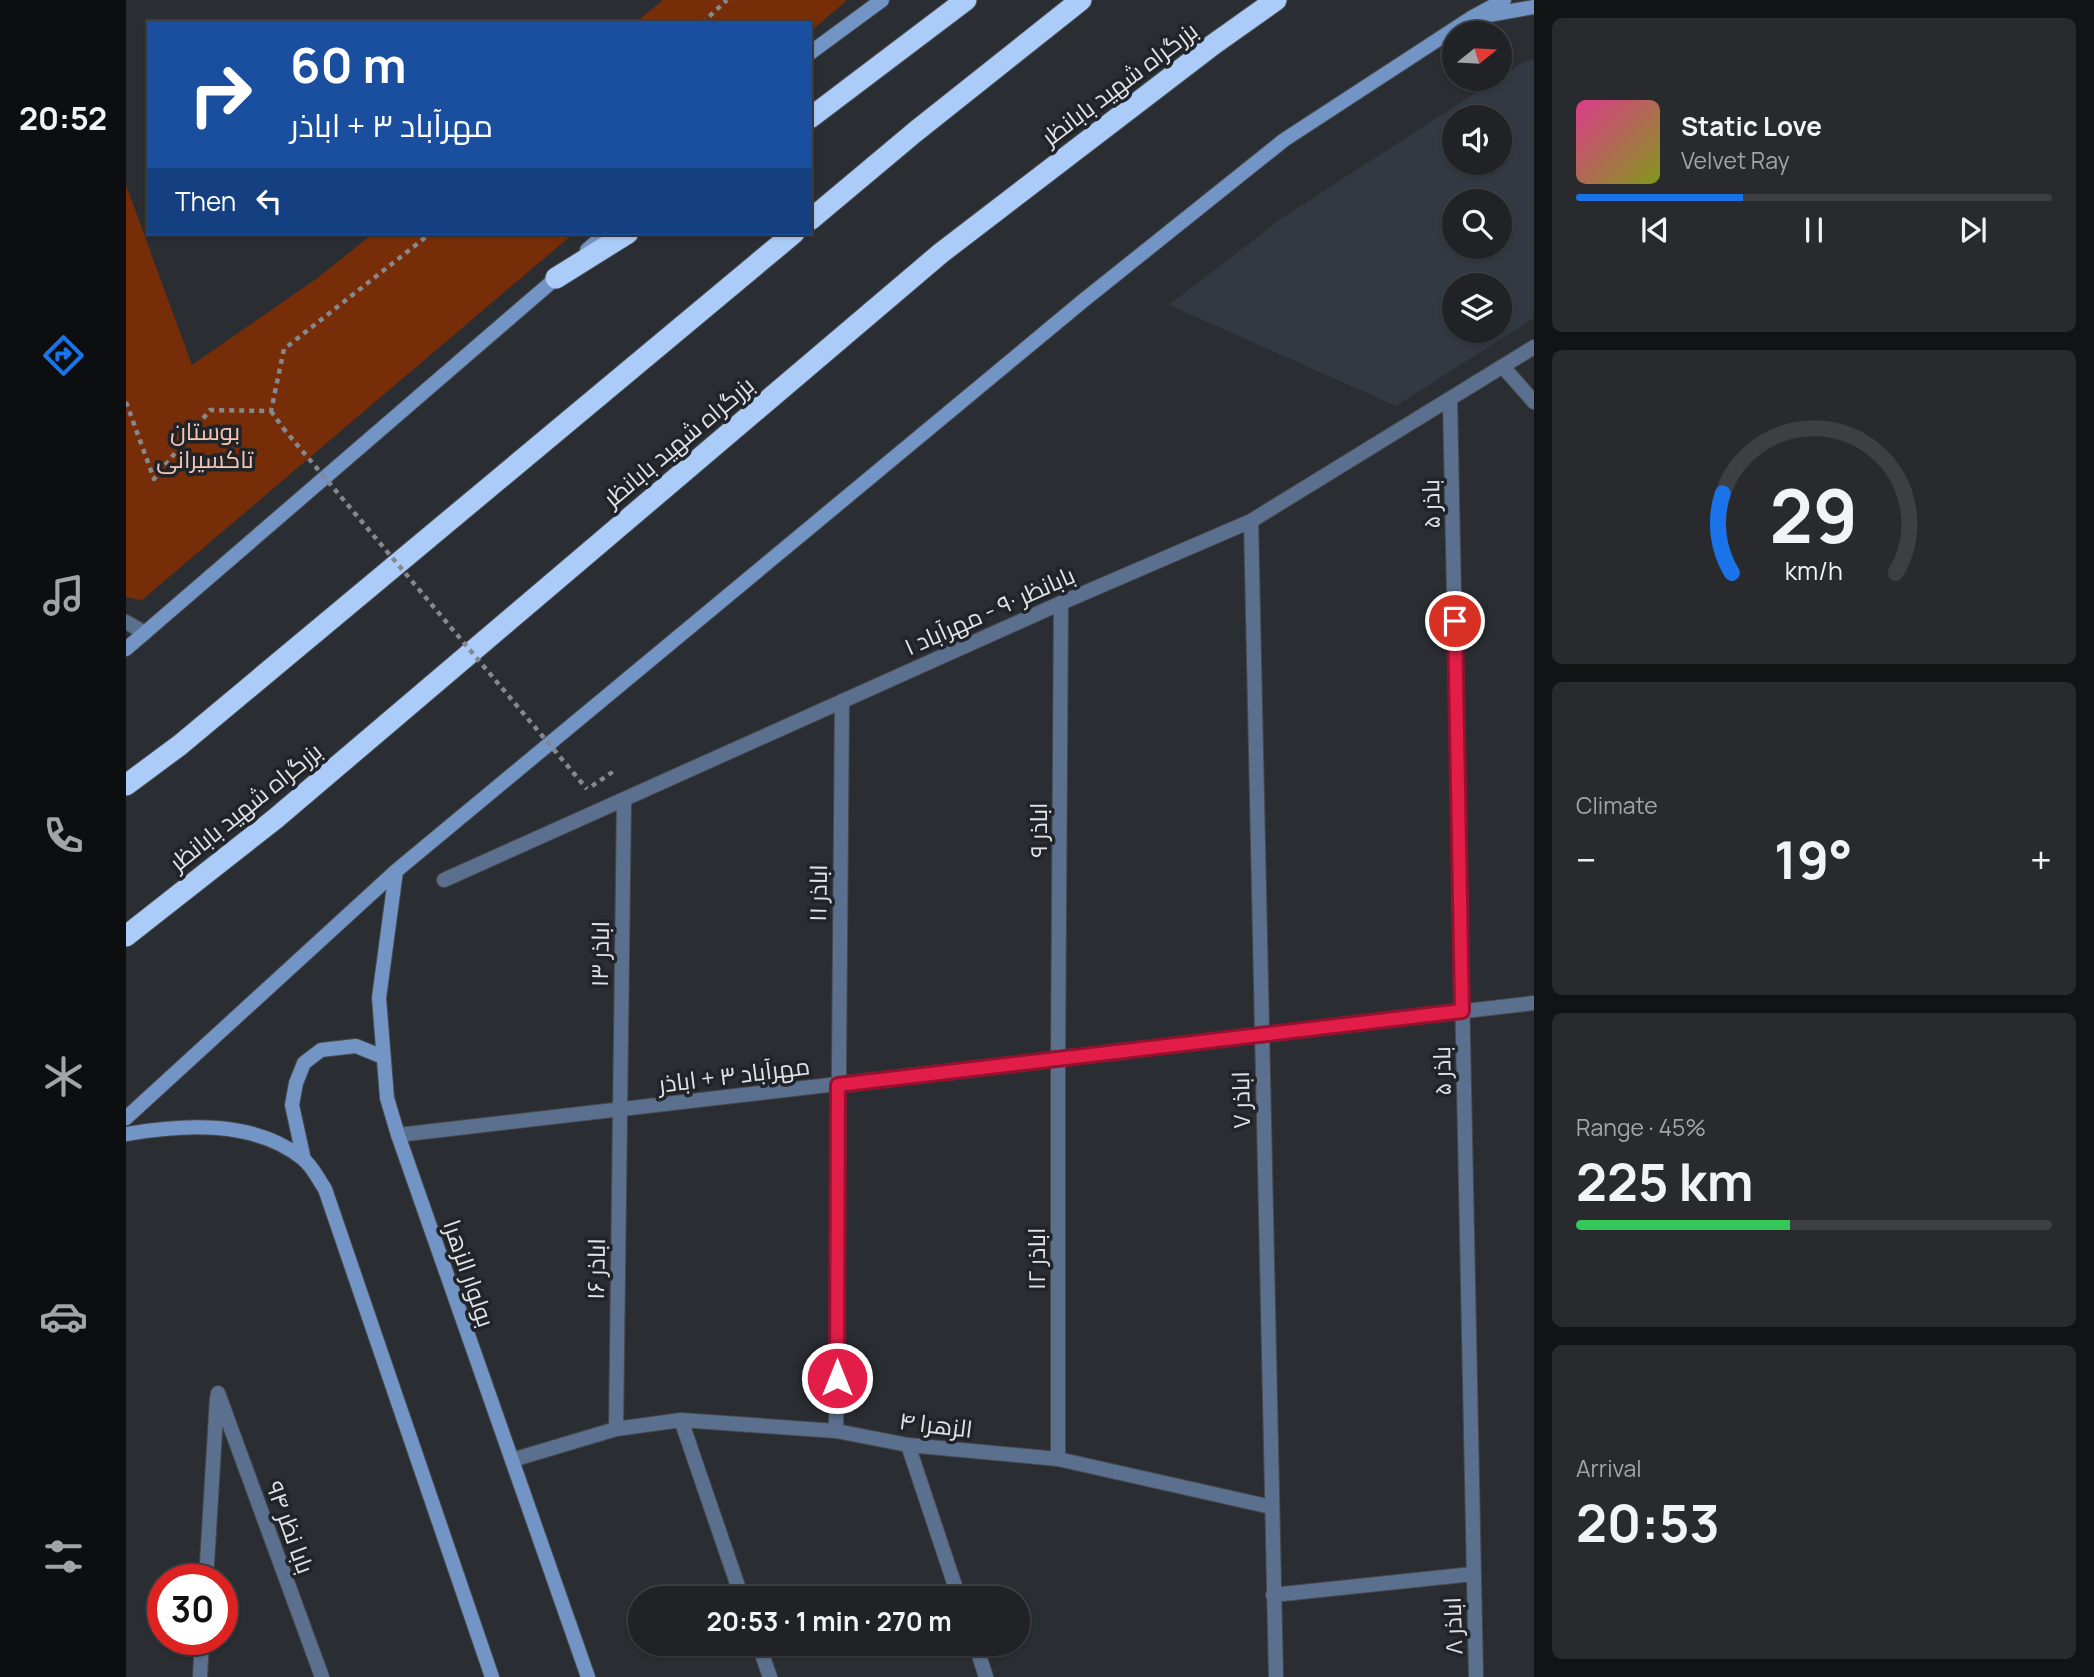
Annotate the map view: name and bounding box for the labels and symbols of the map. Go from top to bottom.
street label: بزرگراه شهید بابانظر [1033,13,1204,154]
north arrow [1442,21,1512,91]
street label: بزرگراه شهید بابانظر [594,368,760,515]
park label: بوستان تاکسیرانی [156,414,254,475]
street label: باذر ۵ [1413,479,1447,529]
street label: بابانظر ۹۰ - مهرآباد ۱ [898,558,1080,662]
pin [1425,591,1485,651]
street label: بزرگراه شهید بابانظر [160,734,328,879]
street label: اباذر ۹ [1021,802,1054,858]
street label: اباذر ۱۱ [800,864,834,922]
street label: اباذر ۱۳ [582,921,616,987]
street label: باذر ۵ [1424,1046,1458,1096]
street label: مهرآباد ۳ + اباذر [654,1048,812,1100]
street label: اباذر ۷ [1223,1071,1257,1129]
street label: بولوار الزهرا [436,1215,504,1331]
street label: اباذر ۱۲ [1019,1228,1052,1290]
street label: اباذر ۱۶ [578,1238,612,1300]
position arrow [800,1341,874,1415]
street label: الزهرا ۴ [897,1403,975,1445]
street label: بابا نظر ۹۴ [259,1476,323,1578]
speed limit sign: 30 [147,1564,238,1655]
street label: اباذر ۸ [1435,1597,1469,1655]

